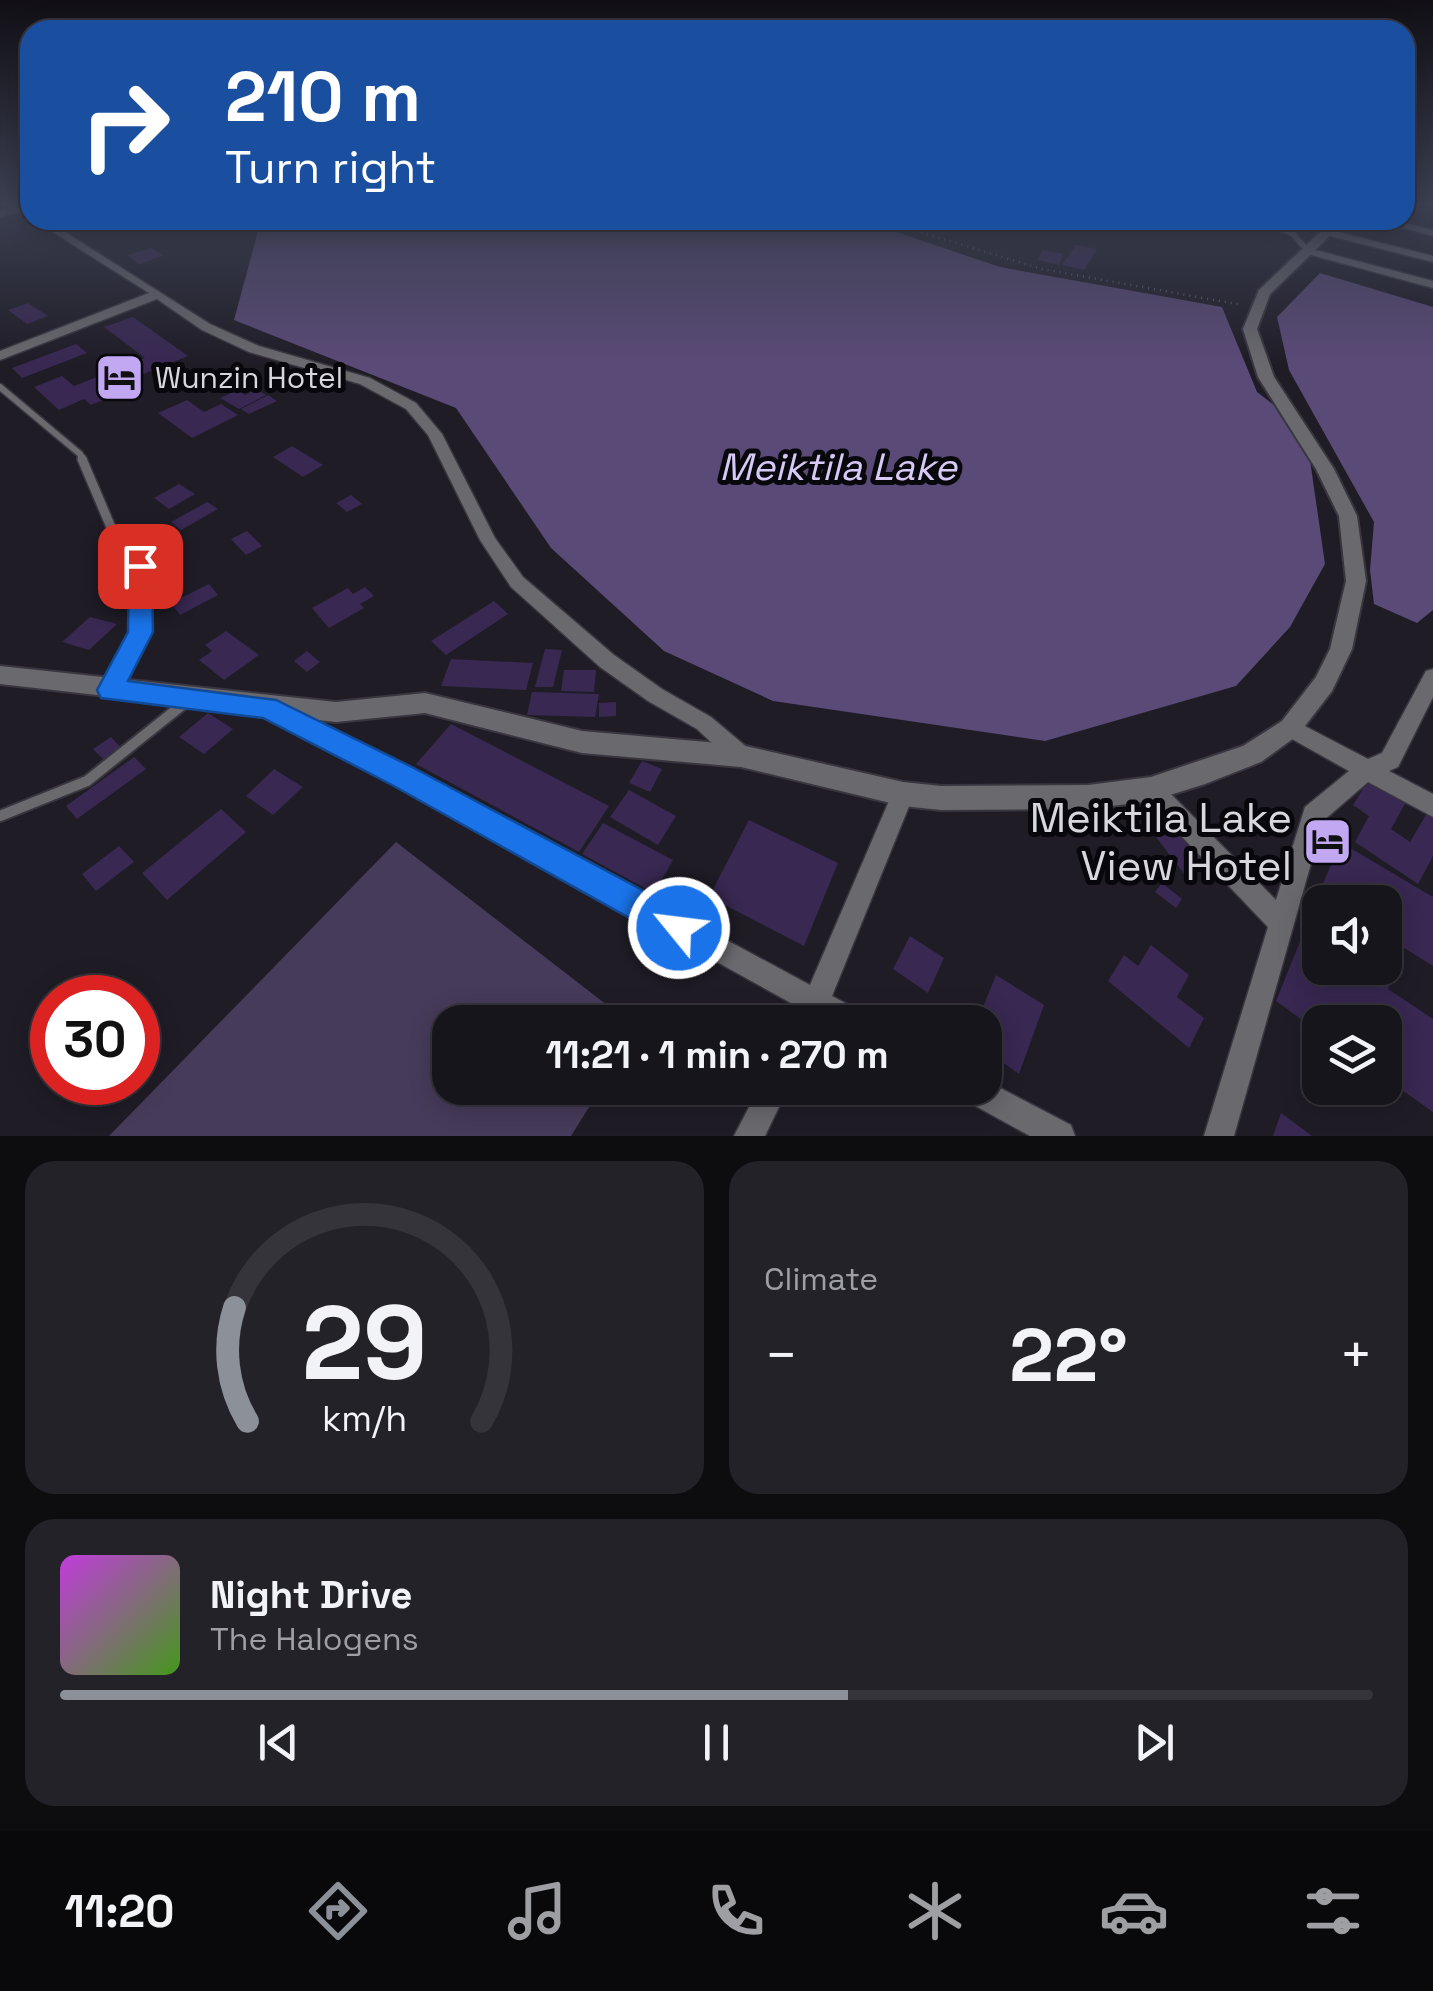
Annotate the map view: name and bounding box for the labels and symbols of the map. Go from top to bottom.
hotel icon: Wunzin Hotel [94,352,146,404]
place label: Wunzin Hotel [155,358,343,397]
water label: Meiktila Lake [719,443,958,491]
pin [98,524,183,609]
place label: Meiktila Lake View Hotel [1030,791,1292,892]
hotel icon: Meiktila Lake View Hotel [1301,815,1353,867]
position arrow [627,876,731,980]
speed limit sign: 30 [30,975,160,1105]

